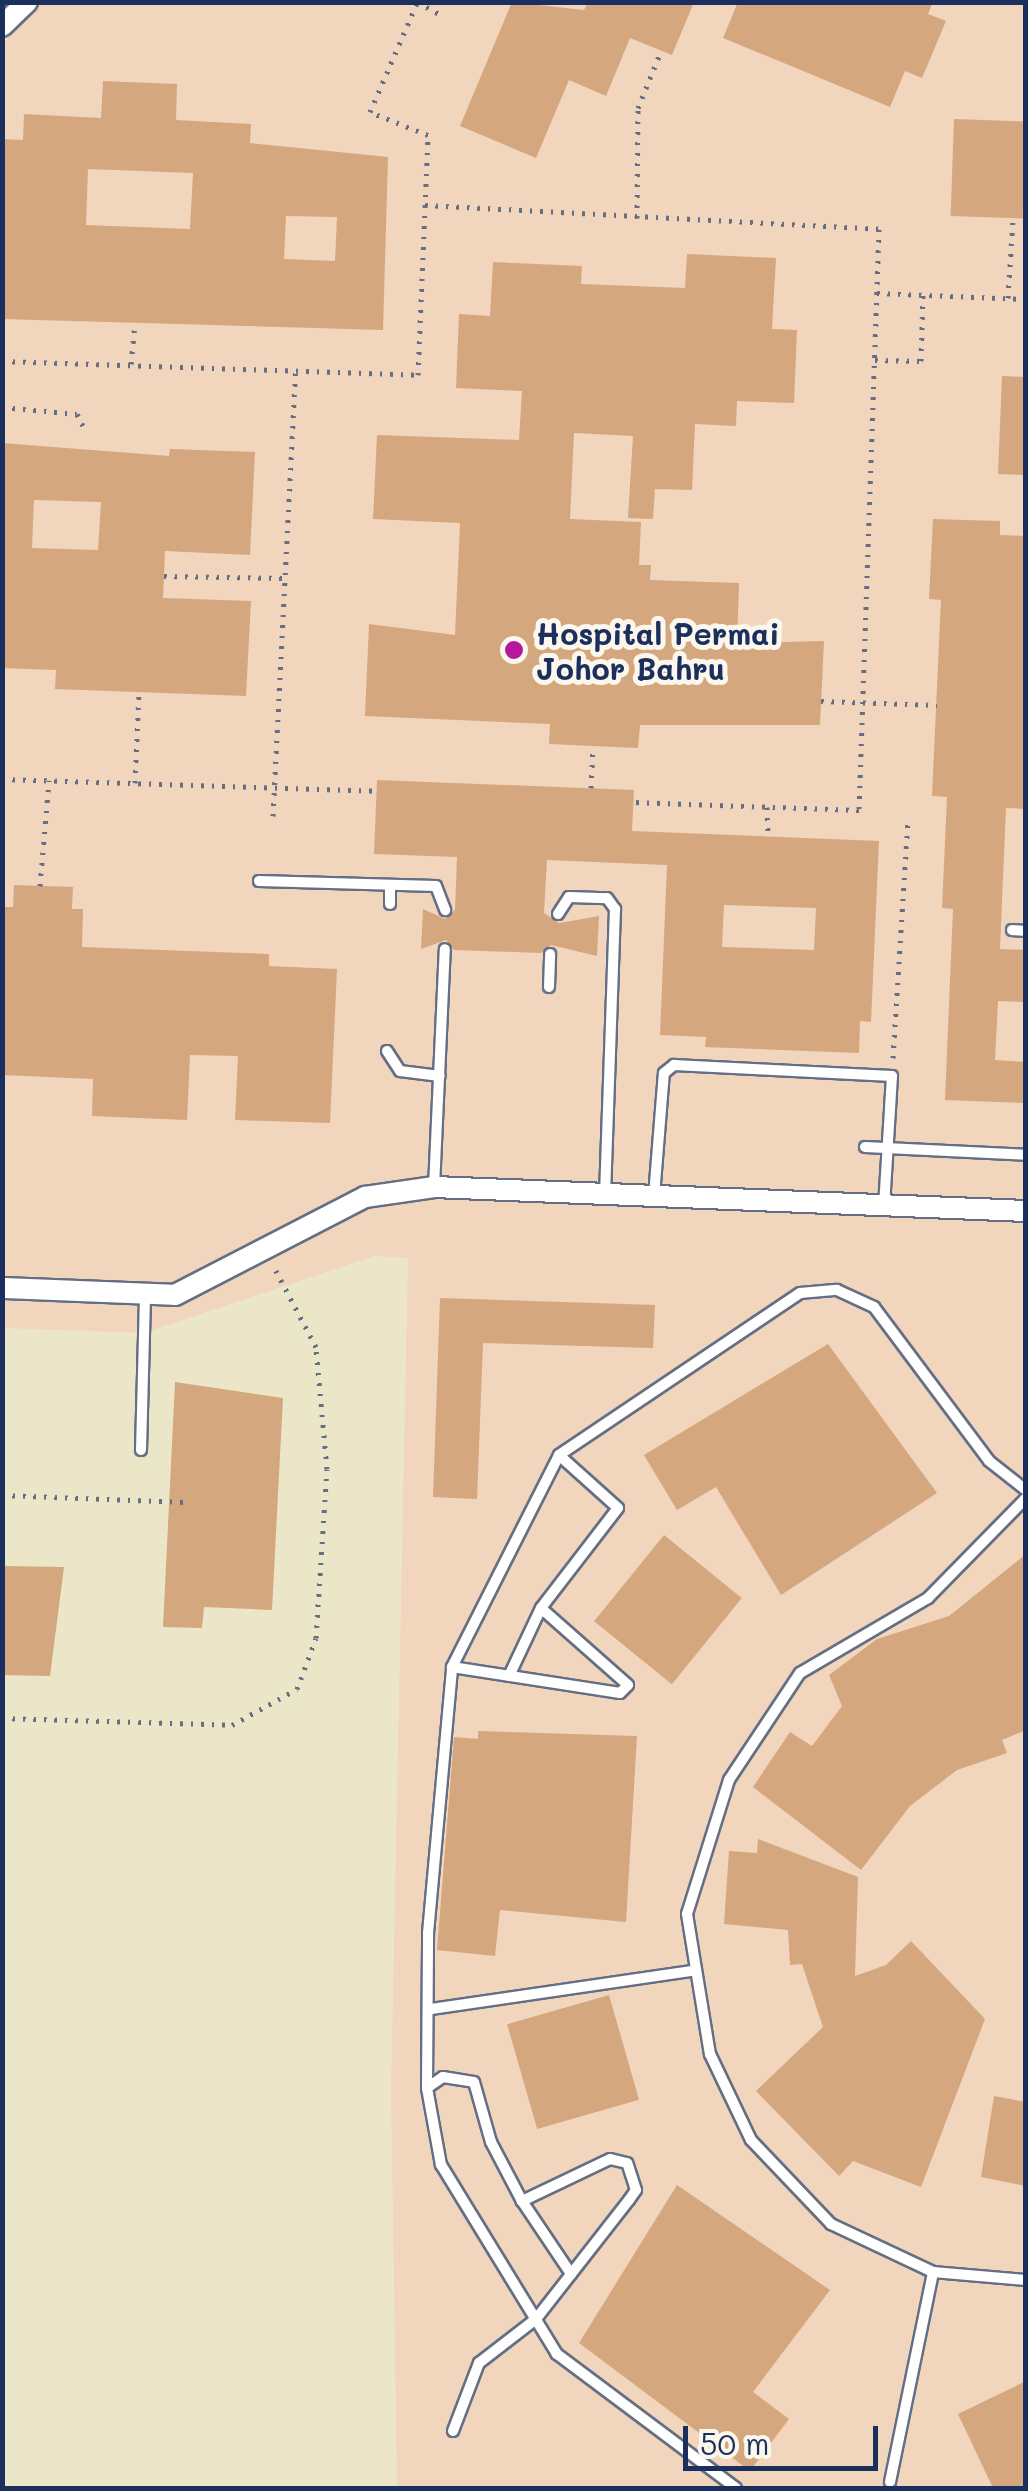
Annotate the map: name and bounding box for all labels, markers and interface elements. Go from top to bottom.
place label: Hospital Permai Johor Bahru [536,615,780,686]
marker: Hospital Permai Johor Bahru [501,637,527,663]
scale bar [688,2406,883,2468]
text: 50 m [700,2423,770,2463]

